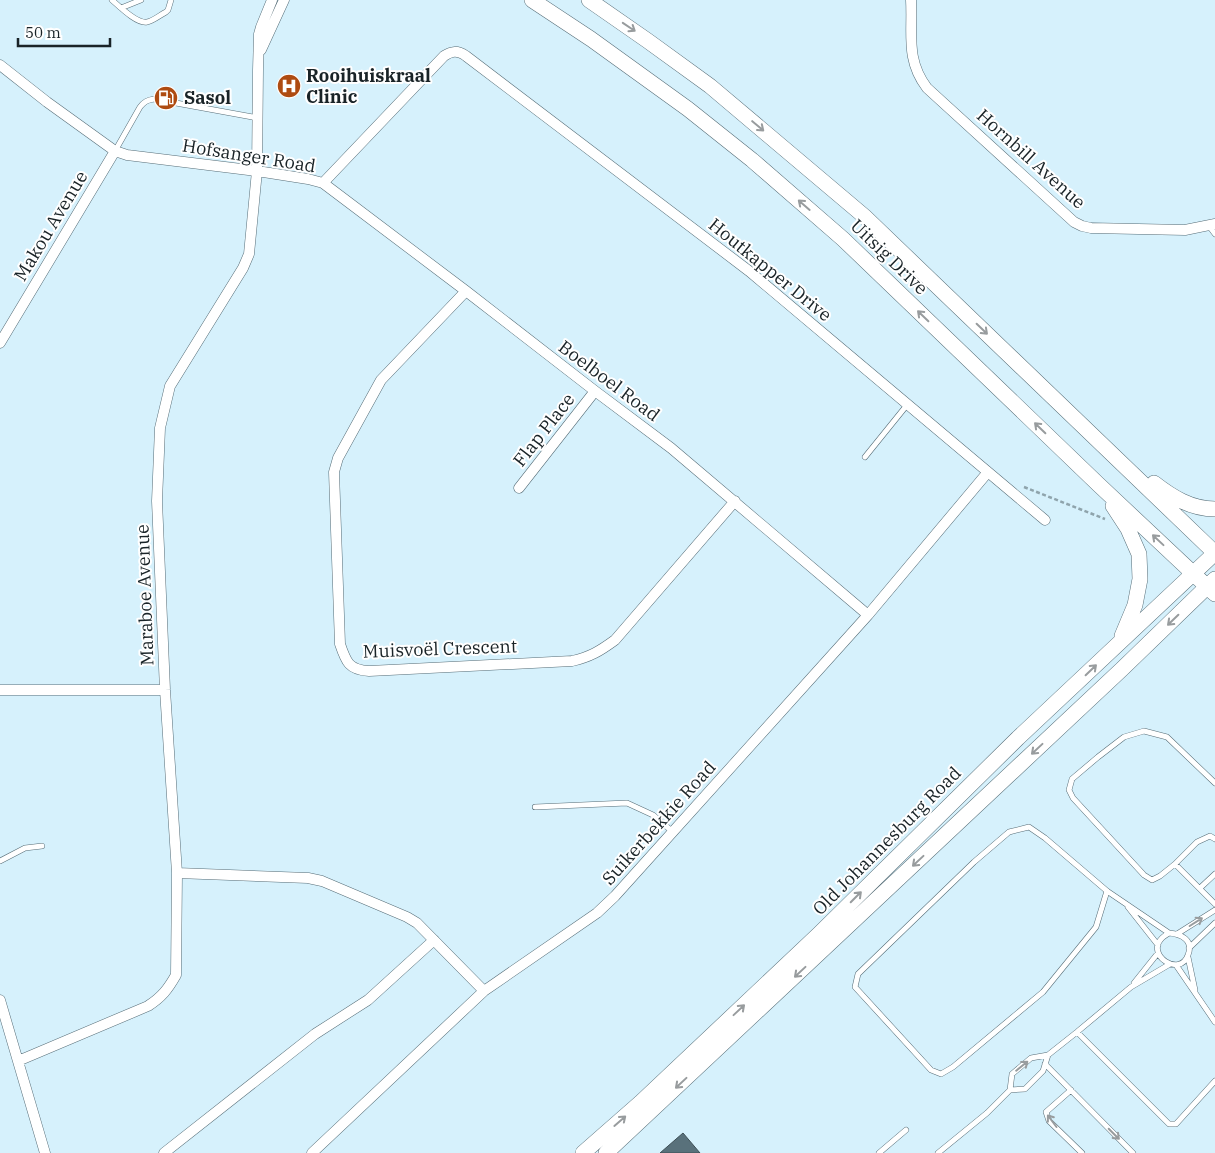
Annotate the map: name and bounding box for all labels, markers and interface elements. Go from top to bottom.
scale bar [18,15,110,47]
one-way arrow [622,22,636,32]
text: 50 m [25,23,61,42]
place label: Rooihuiskraal Clinic [306,64,431,108]
hospital icon: Rooihuiskraal Clinic [276,73,302,99]
fuel station icon: Sasol [153,85,179,111]
place label: Sasol [184,86,231,109]
street label: Hornbill Avenue [972,104,1090,214]
one-way arrow [751,121,764,132]
street label: Hofsanger Road [181,134,318,177]
street label: Makou Avenue [9,166,92,285]
one-way arrow [798,200,811,211]
street label: Houtkapper Drive [704,213,836,326]
street label: Uitsig Drive [846,214,933,299]
one-way arrow [917,310,929,322]
one-way arrow [976,323,988,335]
street label: Boelboel Road [554,335,665,426]
street label: Flap Place [508,388,579,471]
one-way arrow [1034,422,1047,434]
street label: Maraboe Avenue [131,524,158,666]
one-way arrow [1152,534,1164,546]
one-way arrow [1167,614,1179,626]
street label: Muisvoël Crescent [362,634,518,663]
one-way arrow [1085,664,1097,676]
one-way arrow [1030,743,1043,755]
street label: Suikerbekkie Road [597,756,721,890]
street label: Old Johannesburg Road [807,761,966,920]
one-way arrow [912,855,925,867]
one-way arrow [850,891,862,904]
one-way arrow [1189,916,1203,926]
one-way arrow [793,966,806,978]
one-way arrow [732,1004,745,1016]
one-way arrow [1015,1061,1028,1072]
one-way arrow [675,1077,687,1089]
one-way arrow [1047,1114,1057,1128]
one-way arrow [613,1115,626,1127]
one-way arrow [1108,1128,1121,1140]

